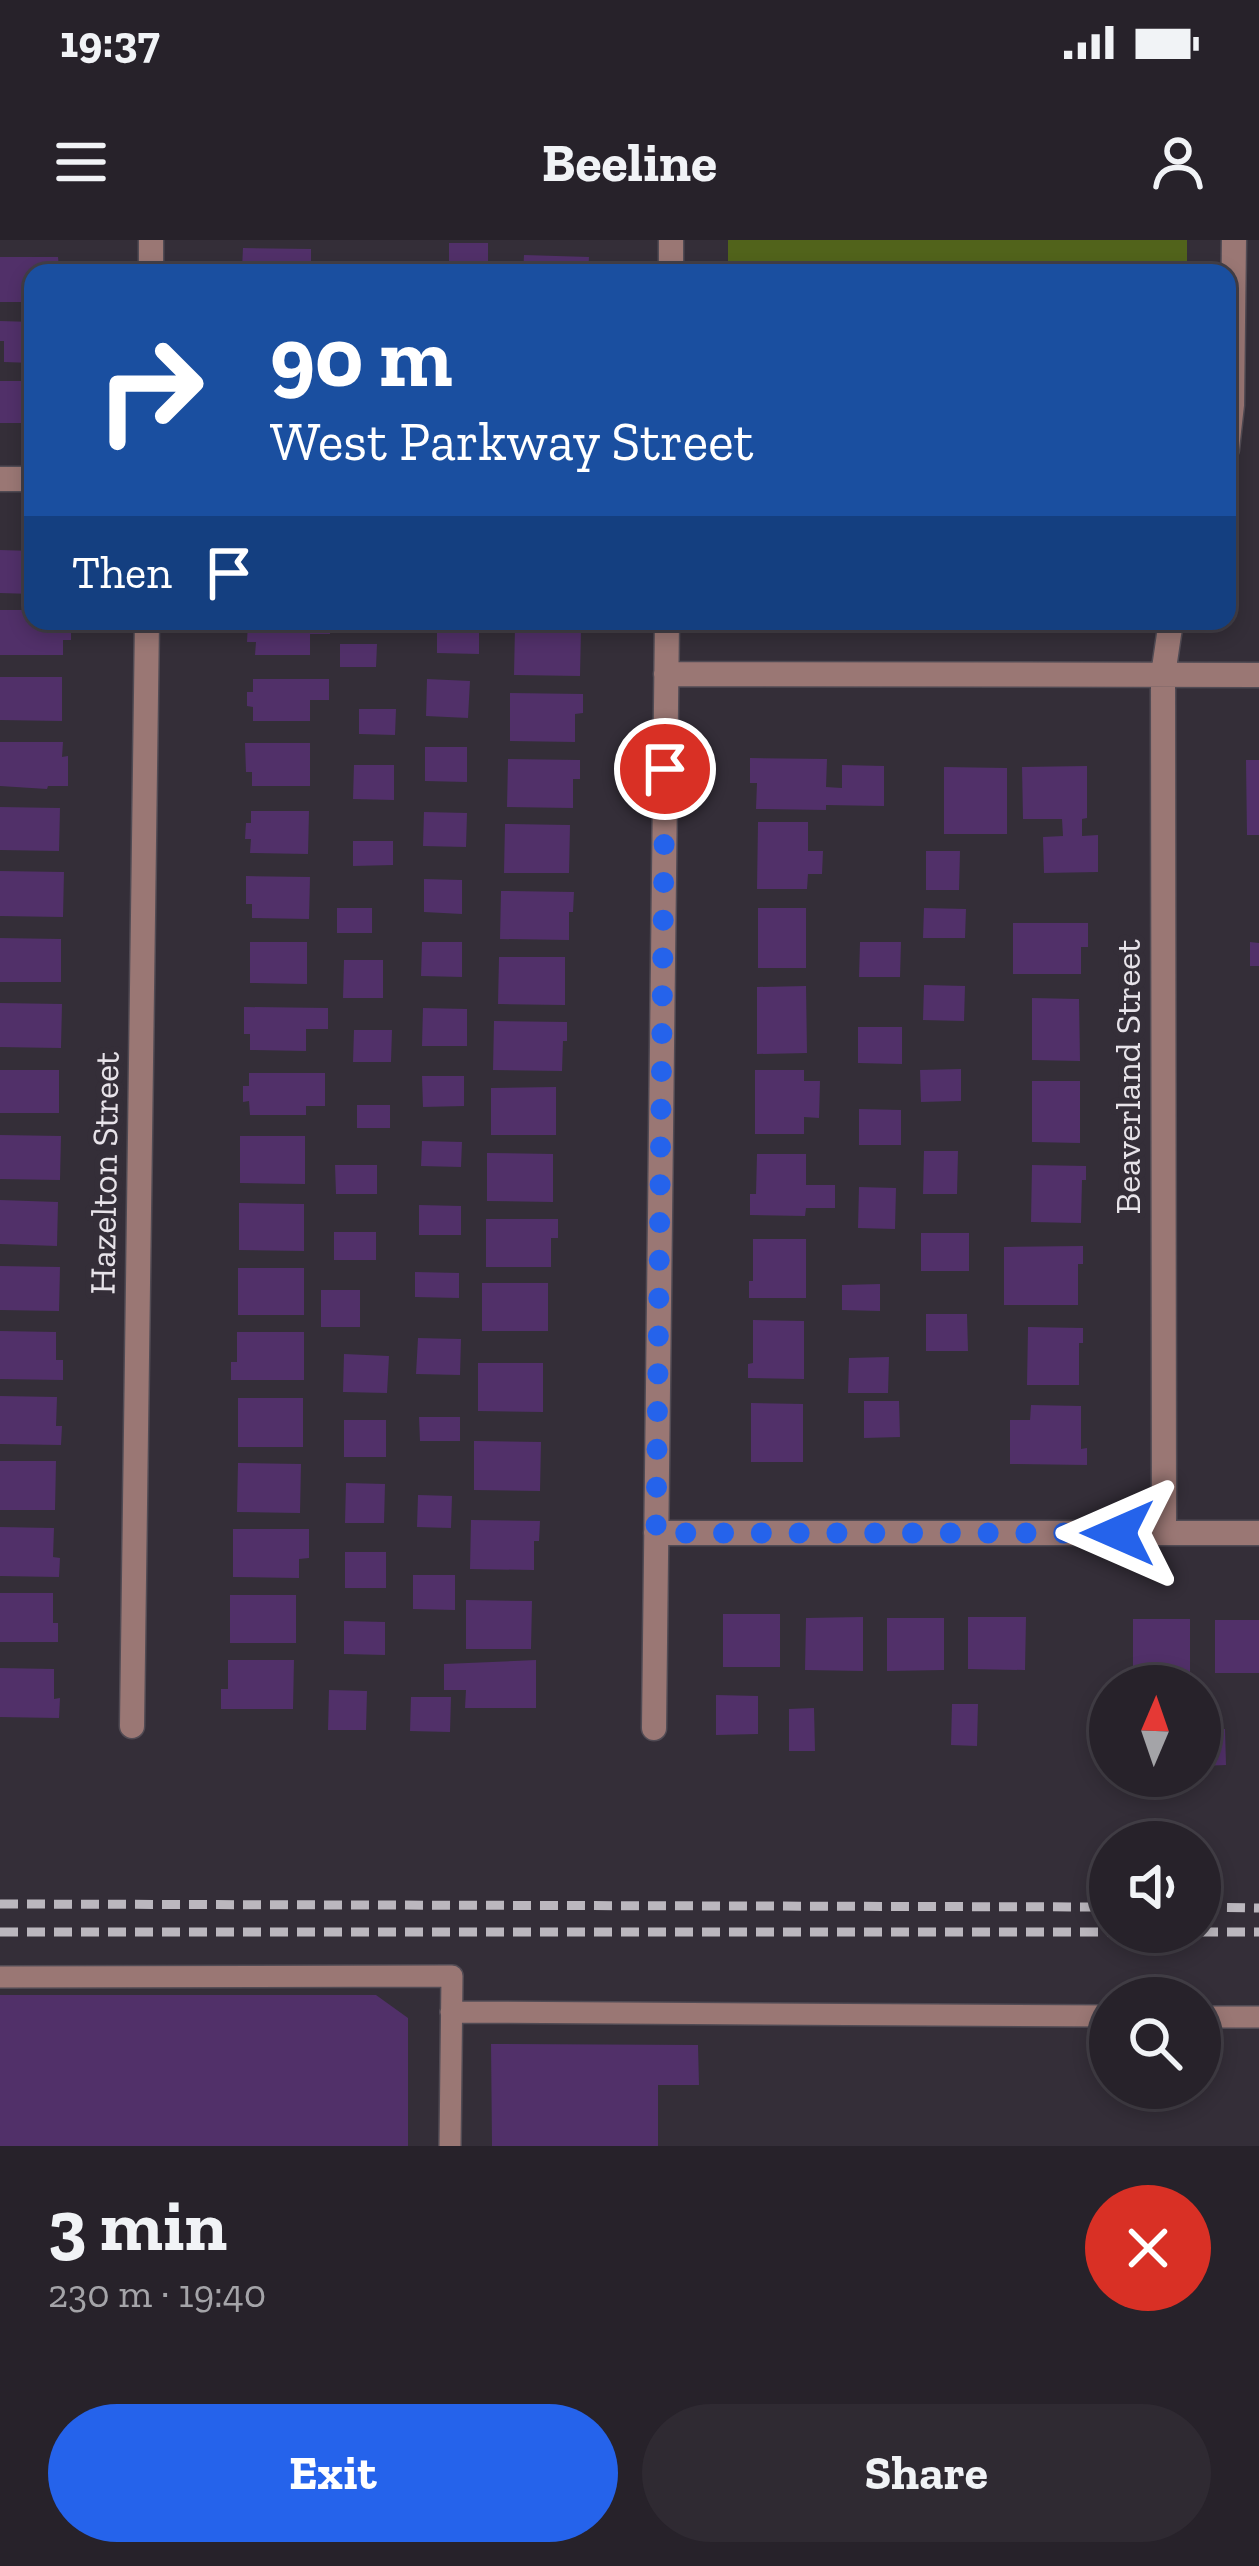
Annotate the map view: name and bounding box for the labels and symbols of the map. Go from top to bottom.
pin [614,718,716,820]
street label: Beaverland Street [1106,939,1149,1215]
street label: Hazelton Street [80,1051,128,1295]
position arrow [1055,1470,1181,1596]
north arrow [1089,1665,1221,1797]

